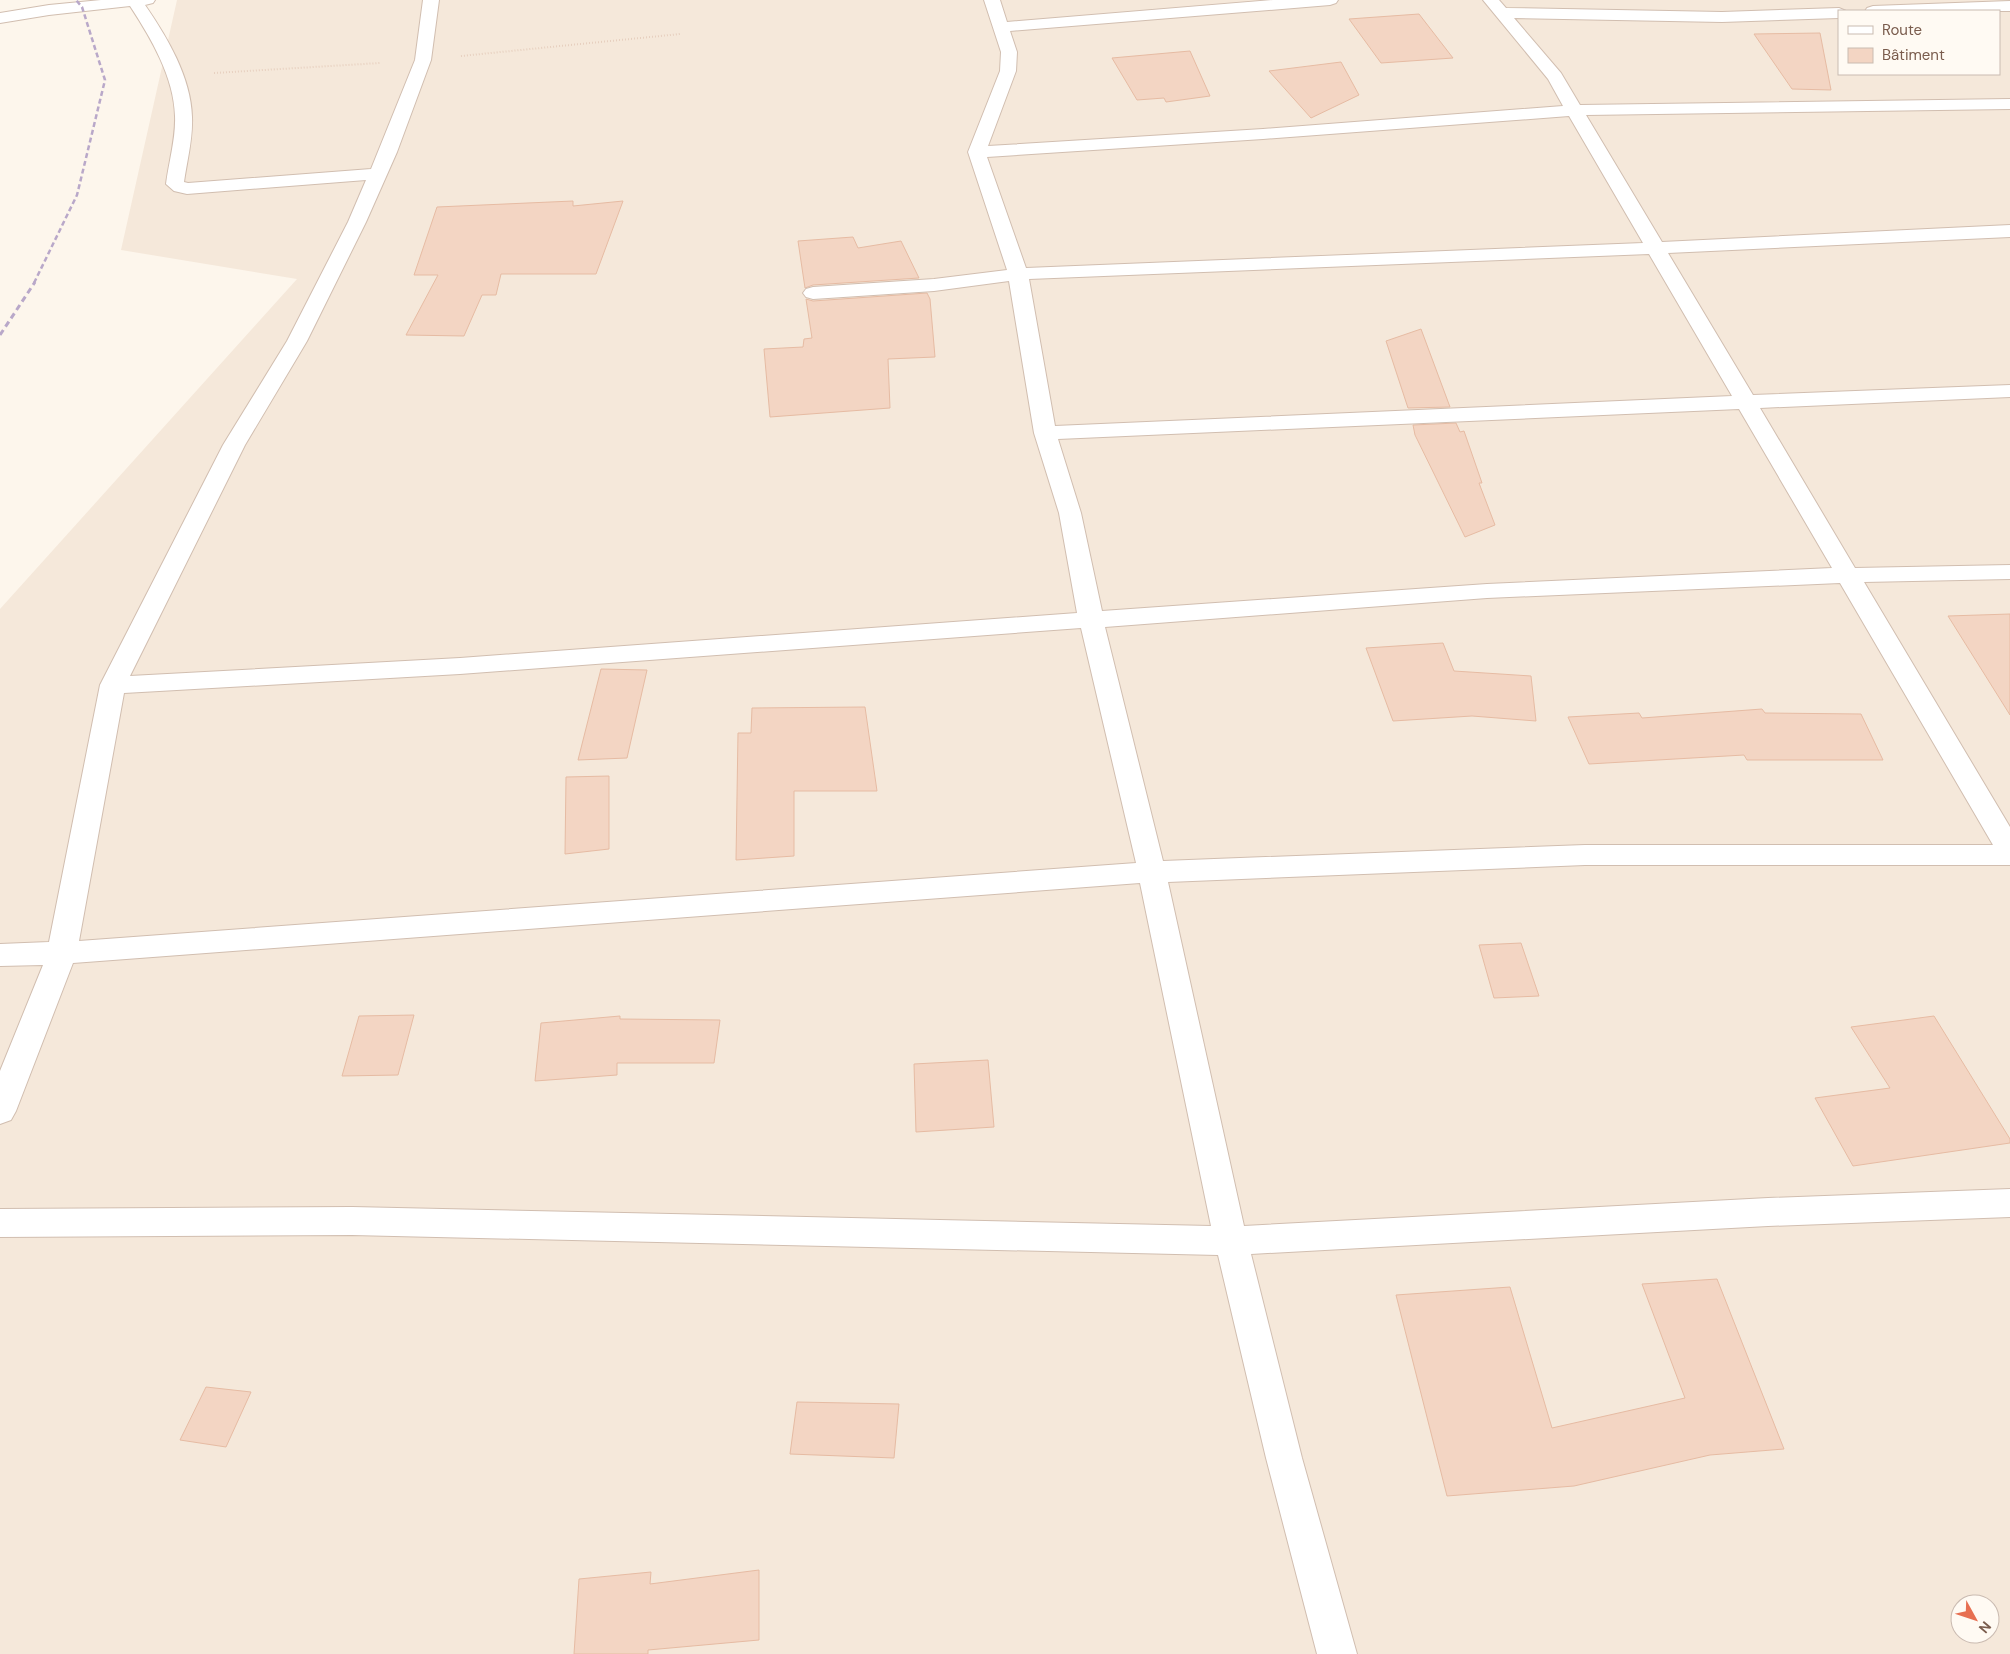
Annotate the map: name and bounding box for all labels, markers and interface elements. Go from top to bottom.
legend [1838,10,2000,75]
text: Route [1882,20,1922,40]
text: Bâtiment [1882,45,1945,65]
north arrow [1950,1594,2000,1644]
text: N [1975,1618,1995,1637]

